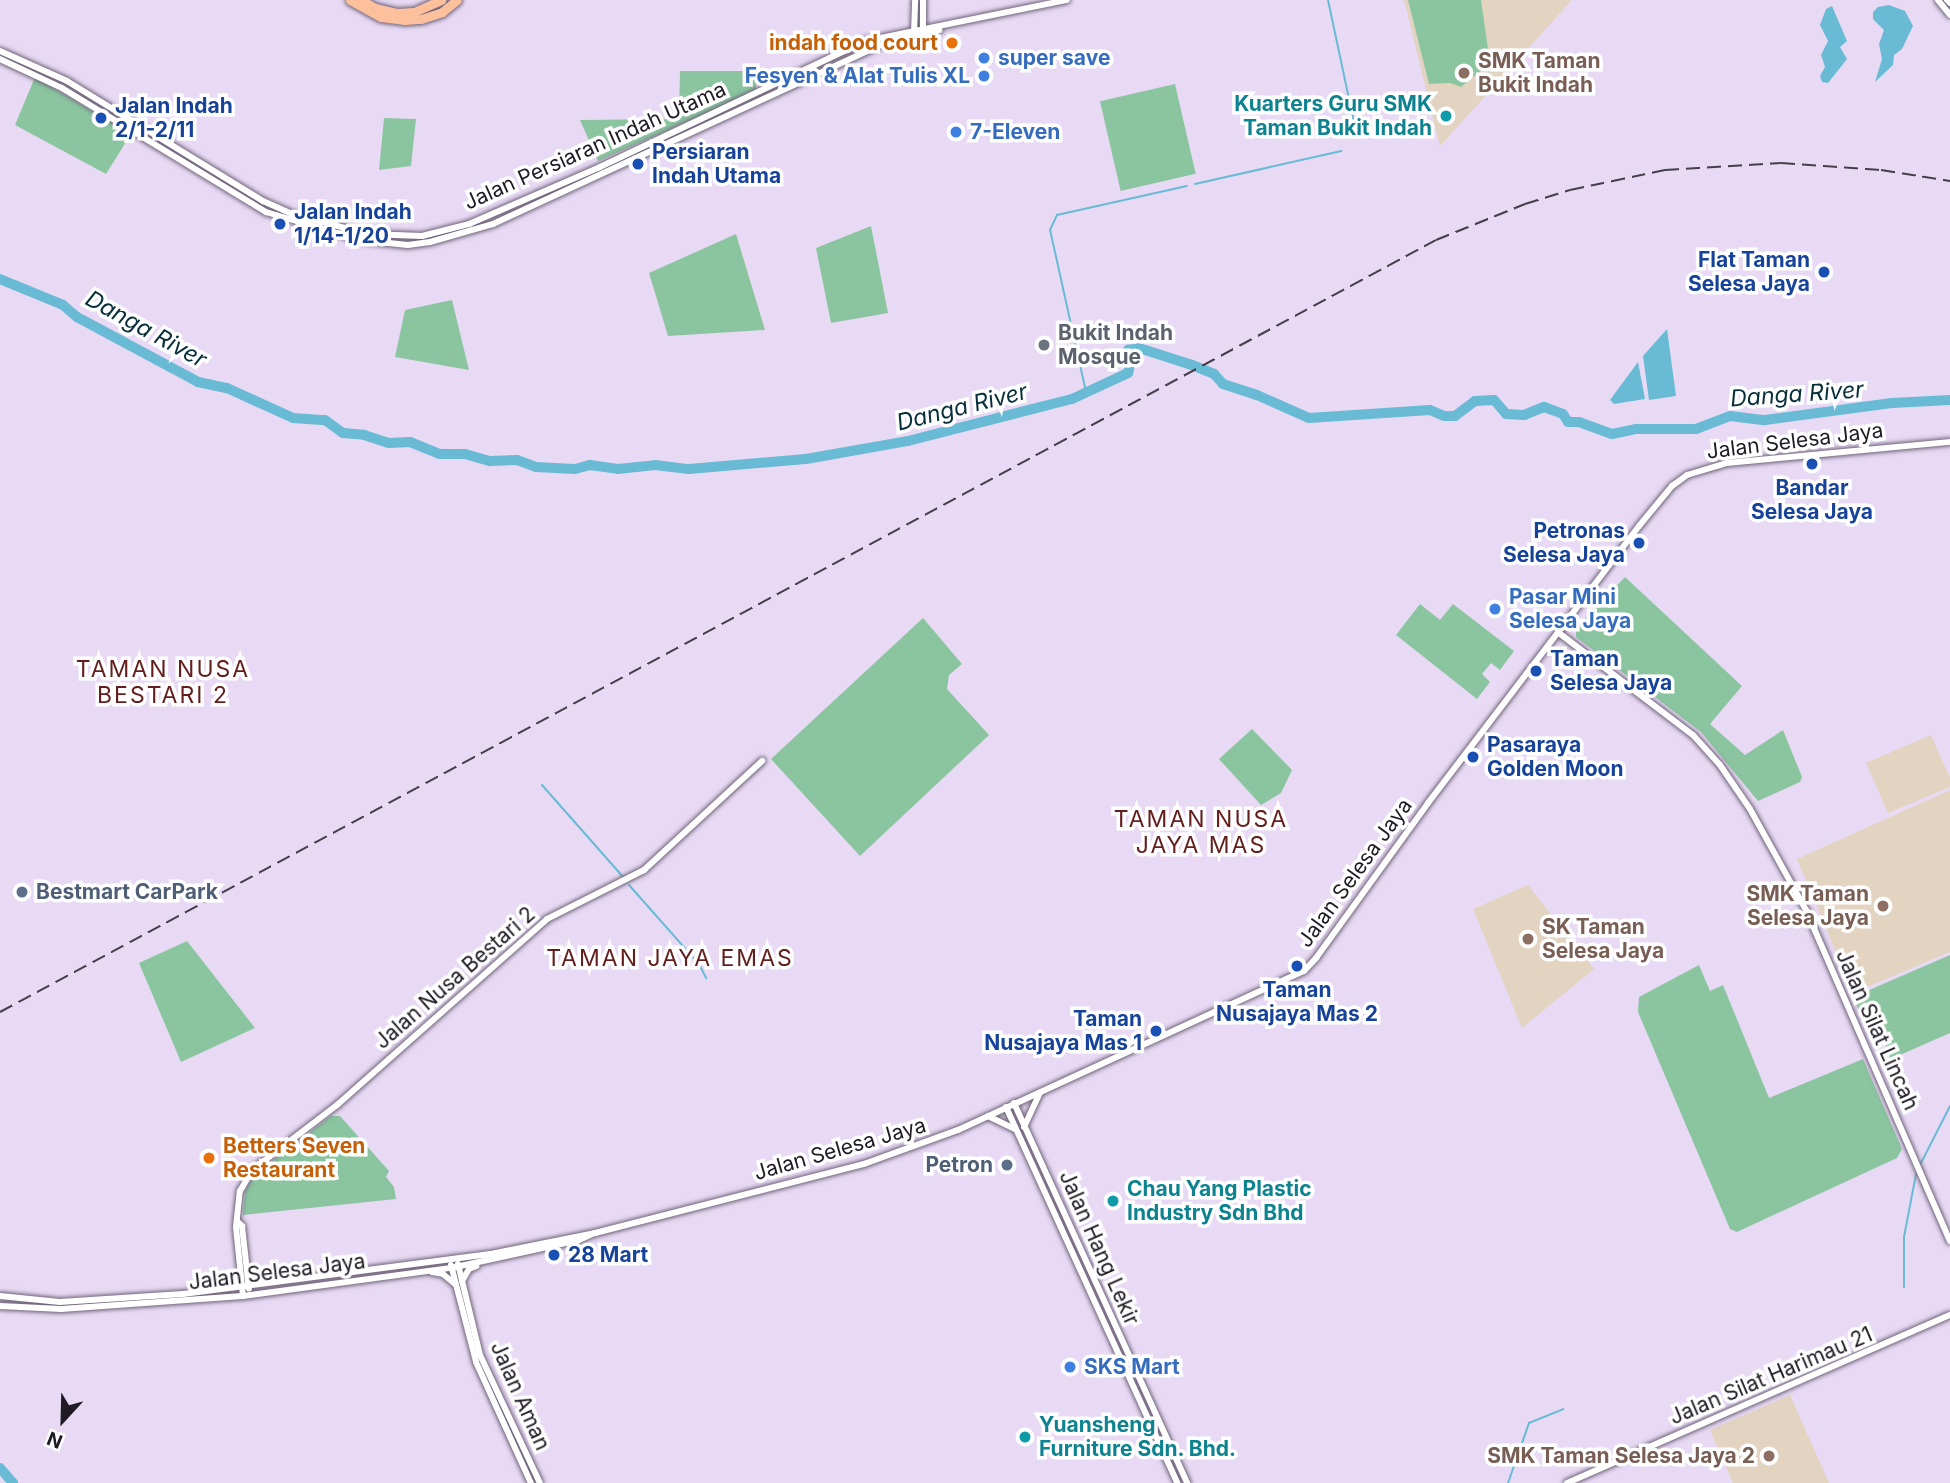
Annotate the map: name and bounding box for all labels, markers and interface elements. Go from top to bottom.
place label: indah food court [769,30,938,56]
marker: indah food court [944,35,960,51]
place label: super save [998,45,1110,71]
place label: SMK Taman Bukit Indah [1478,48,1600,98]
marker: super save [976,50,992,66]
place label: Fesyen & Alat Tulis XL [745,63,970,89]
marker: SMK Taman Bukit Indah [1456,65,1472,81]
marker: Fesyen & Alat Tulis XL [976,68,992,84]
street label: Jalan Persiaran Indah Utama [460,77,730,215]
place label: Kuarters Guru SMK Taman Bukit Indah [1234,91,1432,141]
place label: Jalan Indah 2/1-2/11 [115,93,233,143]
marker: Kuarters Guru SMK Taman Bukit Indah [1438,108,1454,124]
marker: Jalan Indah 2/1-2/11 [93,110,109,126]
place label: 7-Eleven [970,119,1060,145]
marker: 7-Eleven [948,124,964,140]
place label: Persiaran Indah Utama [652,139,781,189]
marker: Persiaran Indah Utama [630,156,646,172]
place label: Jalan Indah 1/14-1/20 [294,199,412,249]
marker: Jalan Indah 1/14-1/20 [272,216,288,232]
place label: Flat Taman Selesa Jaya [1688,247,1810,297]
marker: Flat Taman Selesa Jaya [1816,264,1832,280]
water label: Danga River [81,285,211,373]
place label: Bukit Indah Mosque [1058,320,1173,370]
marker: Bukit Indah Mosque [1036,337,1052,353]
water label: Danga River [1729,376,1865,412]
water label: Danga River [894,377,1030,437]
street label: Jalan Selesa Jaya [1705,418,1885,464]
marker: Bandar Selesa Jaya [1804,456,1820,472]
place label: Bandar Selesa Jaya [1751,475,1873,525]
place label: Petronas Selesa Jaya [1503,518,1625,568]
marker: Petronas Selesa Jaya [1631,535,1647,551]
place label: Pasar Mini Selesa Jaya [1509,584,1631,634]
marker: Pasar Mini Selesa Jaya [1487,601,1503,617]
place label: Taman Selesa Jaya [1550,646,1672,696]
district label: TAMAN NUSA BESTARI 2 [77,655,249,709]
marker: Taman Selesa Jaya [1528,663,1544,679]
place label: Pasaraya Golden Moon [1487,732,1624,782]
marker: Pasaraya Golden Moon [1465,749,1481,765]
street label: Jalan Selesa Jaya [1293,794,1417,952]
district label: TAMAN NUSA JAYA MAS [1115,805,1287,859]
place label: Bestmart CarPark [36,879,218,905]
place label: SMK Taman Selesa Jaya [1747,881,1869,931]
marker: Bestmart CarPark [14,884,30,900]
marker: SMK Taman Selesa Jaya [1875,898,1891,914]
street label: Jalan Nusa Bestari 2 [370,902,540,1054]
place label: SK Taman Selesa Jaya [1542,914,1664,964]
marker: SK Taman Selesa Jaya [1520,931,1536,947]
district label: TAMAN JAYA EMAS [548,944,792,972]
street label: Jalan Silat Lincah [1830,946,1924,1114]
marker: Taman Nusajaya Mas 2 [1289,958,1305,974]
place label: Taman Nusajaya Mas 2 [1216,977,1378,1027]
place label: Taman Nusajaya Mas 1 [984,1006,1142,1056]
marker: Taman Nusajaya Mas 1 [1148,1023,1164,1039]
street label: Jalan Selesa Jaya [751,1112,929,1186]
place label: Betters Seven Restaurant [223,1133,365,1183]
marker: Betters Seven Restaurant [201,1150,217,1166]
place label: Petron [925,1152,993,1178]
marker: Petron [999,1157,1015,1173]
street label: Jalan Hang Lekir [1054,1167,1144,1329]
place label: Chau Yang Plastic Industry Sdn Bhd [1127,1176,1312,1226]
marker: Chau Yang Plastic Industry Sdn Bhd [1105,1193,1121,1209]
place label: 28 Mart [568,1242,648,1268]
marker: 28 Mart [546,1247,562,1263]
street label: Jalan Selesa Jaya [187,1249,367,1295]
street label: Jalan Silat Harimau 21 [1666,1322,1876,1430]
street label: Jalan Aman [485,1338,555,1454]
place label: SKS Mart [1084,1354,1180,1380]
marker: SKS Mart [1062,1359,1078,1375]
north arrow [28,1385,98,1455]
place label: Yuansheng Furniture Sdn. Bhd. [1039,1412,1237,1462]
text: N [44,1427,66,1453]
marker: Yuansheng Furniture Sdn. Bhd. [1017,1429,1033,1445]
place label: SMK Taman Selesa Jaya 2 [1487,1443,1755,1469]
marker: SMK Taman Selesa Jaya 2 [1761,1448,1777,1464]

